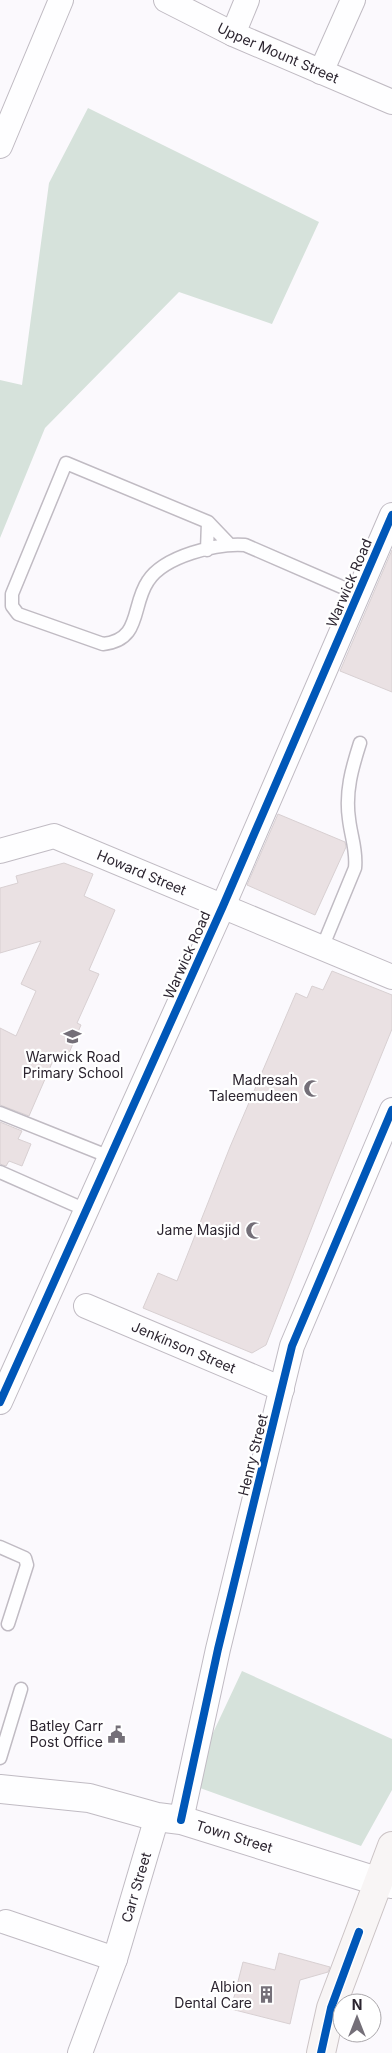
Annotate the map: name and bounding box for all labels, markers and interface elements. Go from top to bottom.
street label: Upper Mount Street [215,19,342,86]
street label: Warwick Road [322,536,375,630]
street label: Howard Street [95,846,189,898]
street label: Warwick Road [160,908,214,1001]
school or university icon: Warwick Road Primary School [63,1027,83,1047]
place label: Warwick Road Primary School [23,1048,123,1081]
place label: Madresah Taleemudeen [209,1071,298,1104]
mosque icon: Madresah Taleemudeen [302,1078,322,1098]
mosque icon: Jame Masjid [244,1220,264,1240]
place label: Jame Masjid [157,1221,240,1238]
street label: Jenkinson Street [129,1317,239,1377]
street label: Henry Street [234,1412,271,1498]
place label: Batley Carr Post Office [29,1717,103,1750]
public building icon: Batley Carr Post Office [107,1724,127,1744]
street label: Town Street [194,1816,275,1856]
street label: Carr Street [117,1850,154,1924]
place label: Albion Dental Care [174,1978,252,2011]
building icon: Albion Dental Care [256,1985,276,2005]
north arrow [332,1993,382,2043]
text: N [352,1996,362,2013]

